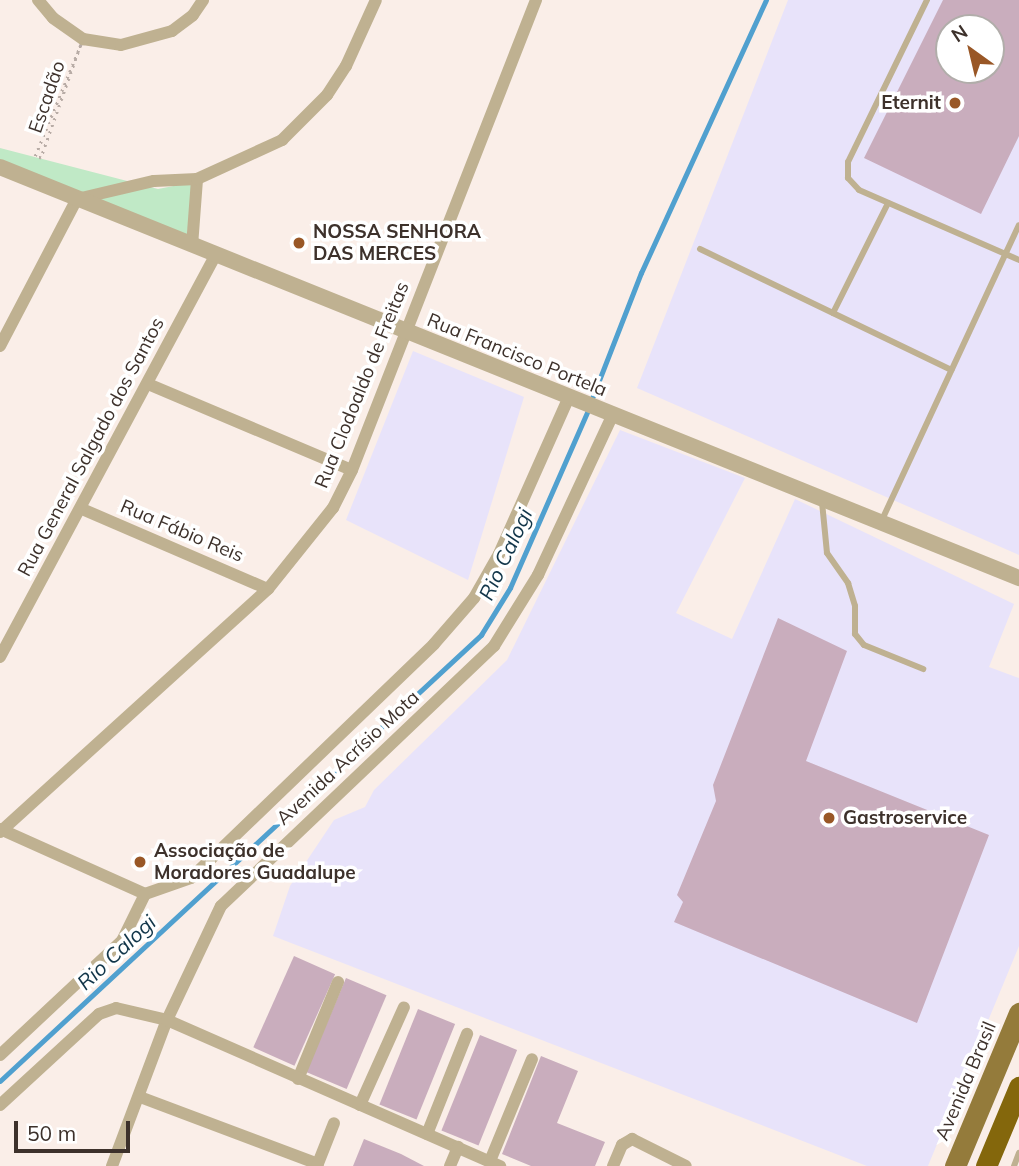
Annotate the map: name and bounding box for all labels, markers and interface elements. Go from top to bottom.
north arrow [935,14,1005,84]
text: N [947,19,972,47]
street label: Escadão [24,58,70,136]
place label: Eternit [881,92,941,114]
marker: Eternit [947,95,963,111]
place label: NOSSA SENHORA DAS MERCES [313,221,481,265]
marker: NOSSA SENHORA DAS MERCES [291,235,307,251]
street label: Rua Clodoaldo de Freitas [310,279,414,491]
street label: Rua Francisco Portela [424,309,610,401]
street label: Rua General Salgado dos Santos [13,314,169,580]
street label: Rua Fábio Reis [117,495,247,567]
water label: Rio Calogi [473,504,537,604]
street label: Avenida Acrísio Mota [272,686,424,830]
place label: Gastroservice [843,807,967,829]
marker: Gastroservice [821,810,837,826]
place label: Associação de Moradores Guadalupe [154,840,356,884]
marker: Associação de Moradores Guadalupe [132,854,148,870]
water label: Rio Calogi [71,909,161,995]
street label: Avenida Brasil [931,1018,1001,1144]
scale bar [18,1106,133,1150]
text: 50 m [27,1120,76,1146]

